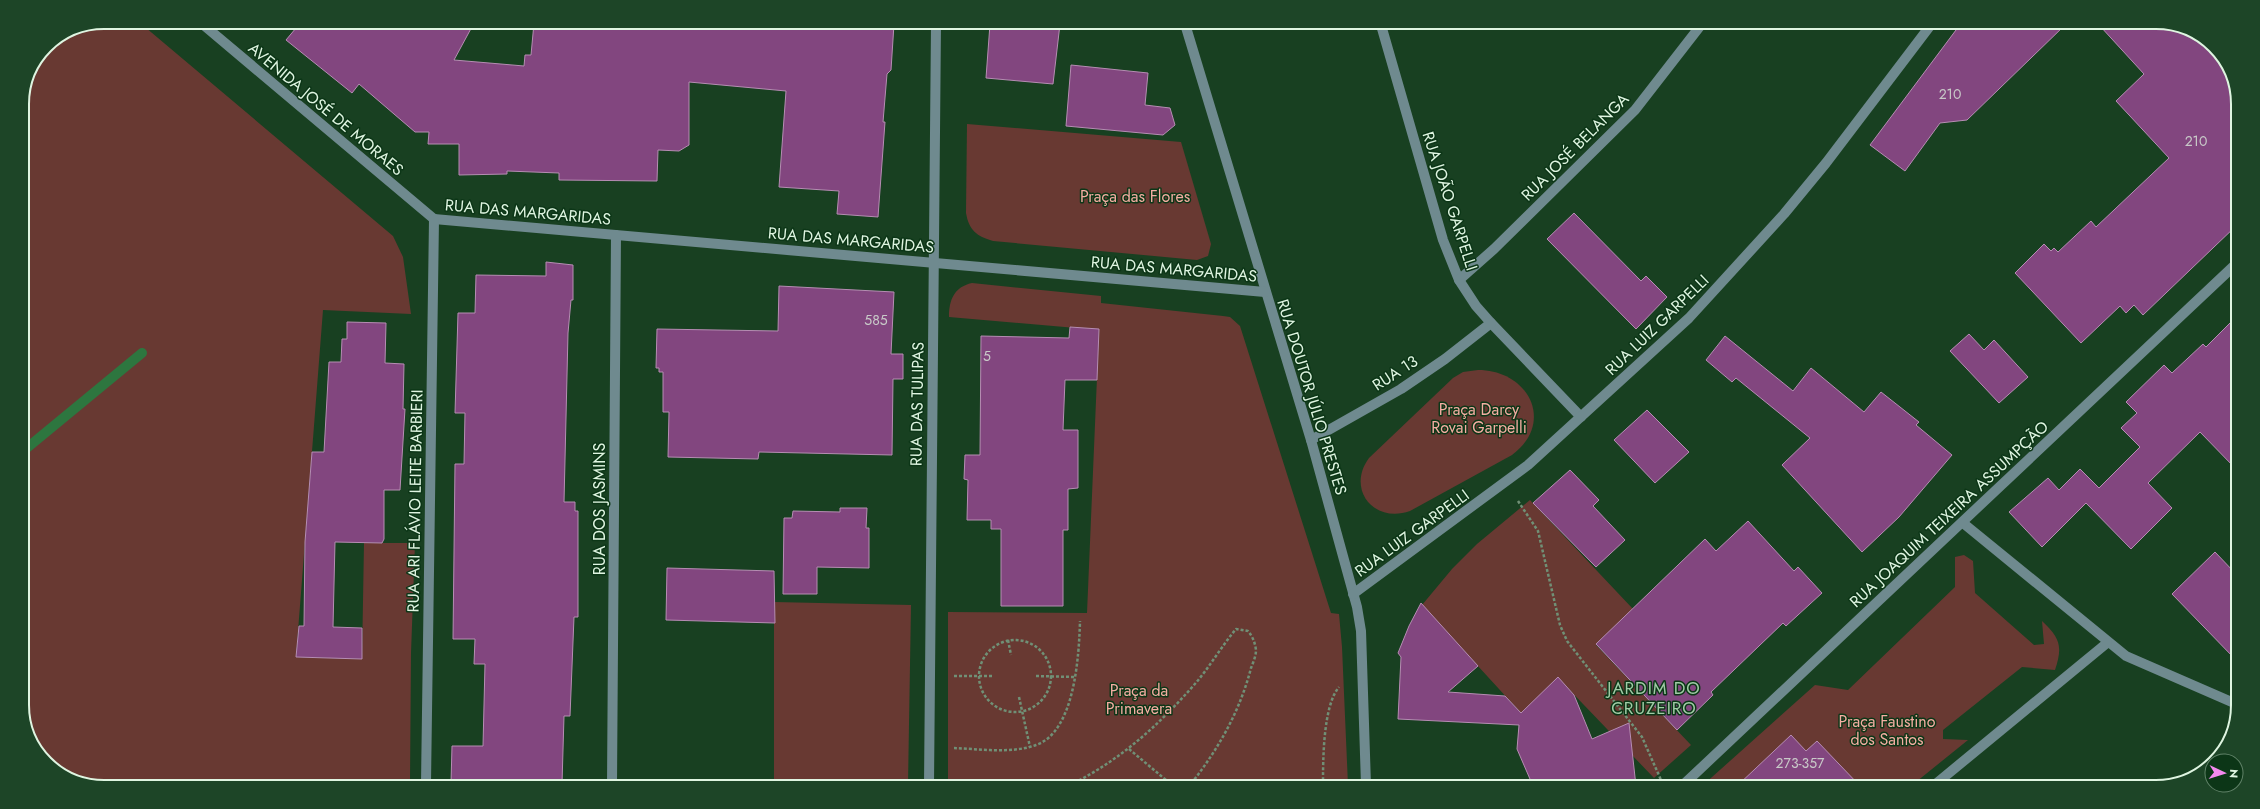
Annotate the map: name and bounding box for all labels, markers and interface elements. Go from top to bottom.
street label: AVENIDA JOSÉ DE MORAES [243,37,409,181]
house number: 210 [1939,84,1961,104]
street label: RUA JOSÉ BELANGA [1516,88,1634,206]
street label: RUA JOÃO GARPELLI [1417,128,1483,274]
house number: 210 [2185,131,2207,151]
park label: Praça das Flores [1080,185,1190,208]
street label: RUA DAS MARGARIDAS [444,193,612,231]
street label: RUA DAS MARGARIDAS [767,221,935,259]
street label: RUA DAS MARGARIDAS [1090,250,1258,288]
street label: RUA LUIZ GARPELLI [1600,269,1714,381]
street label: RUA DOUTOR JÚLIO PRESTES [1271,296,1353,498]
house number: 585 [864,310,888,330]
street label: RUA DAS TULIPAS [904,341,930,466]
house number: 5 [983,346,991,366]
street label: RUA 13 [1368,350,1423,396]
street label: RUA ARI FLÁVIO LEITE BARBIERI [402,389,428,613]
park label: Praça Darcy Rovai Garpelli [1431,398,1527,439]
street label: RUA JOAQUIM TEIXEIRA ASSUMPÇÃO [1844,415,2054,613]
street label: RUA DOS JASMINS [588,442,611,575]
street label: RUA LUIZ GARPELLI [1350,484,1474,582]
district label: JARDIM DO CRUZEIRO [1605,676,1701,720]
park label: Praça da Primavera [1106,679,1172,720]
park label: Praça Faustino dos Santos [1839,710,1936,751]
house number: 273-357 [1776,753,1825,773]
north arrow [2204,753,2244,793]
text: N [2226,769,2242,779]

